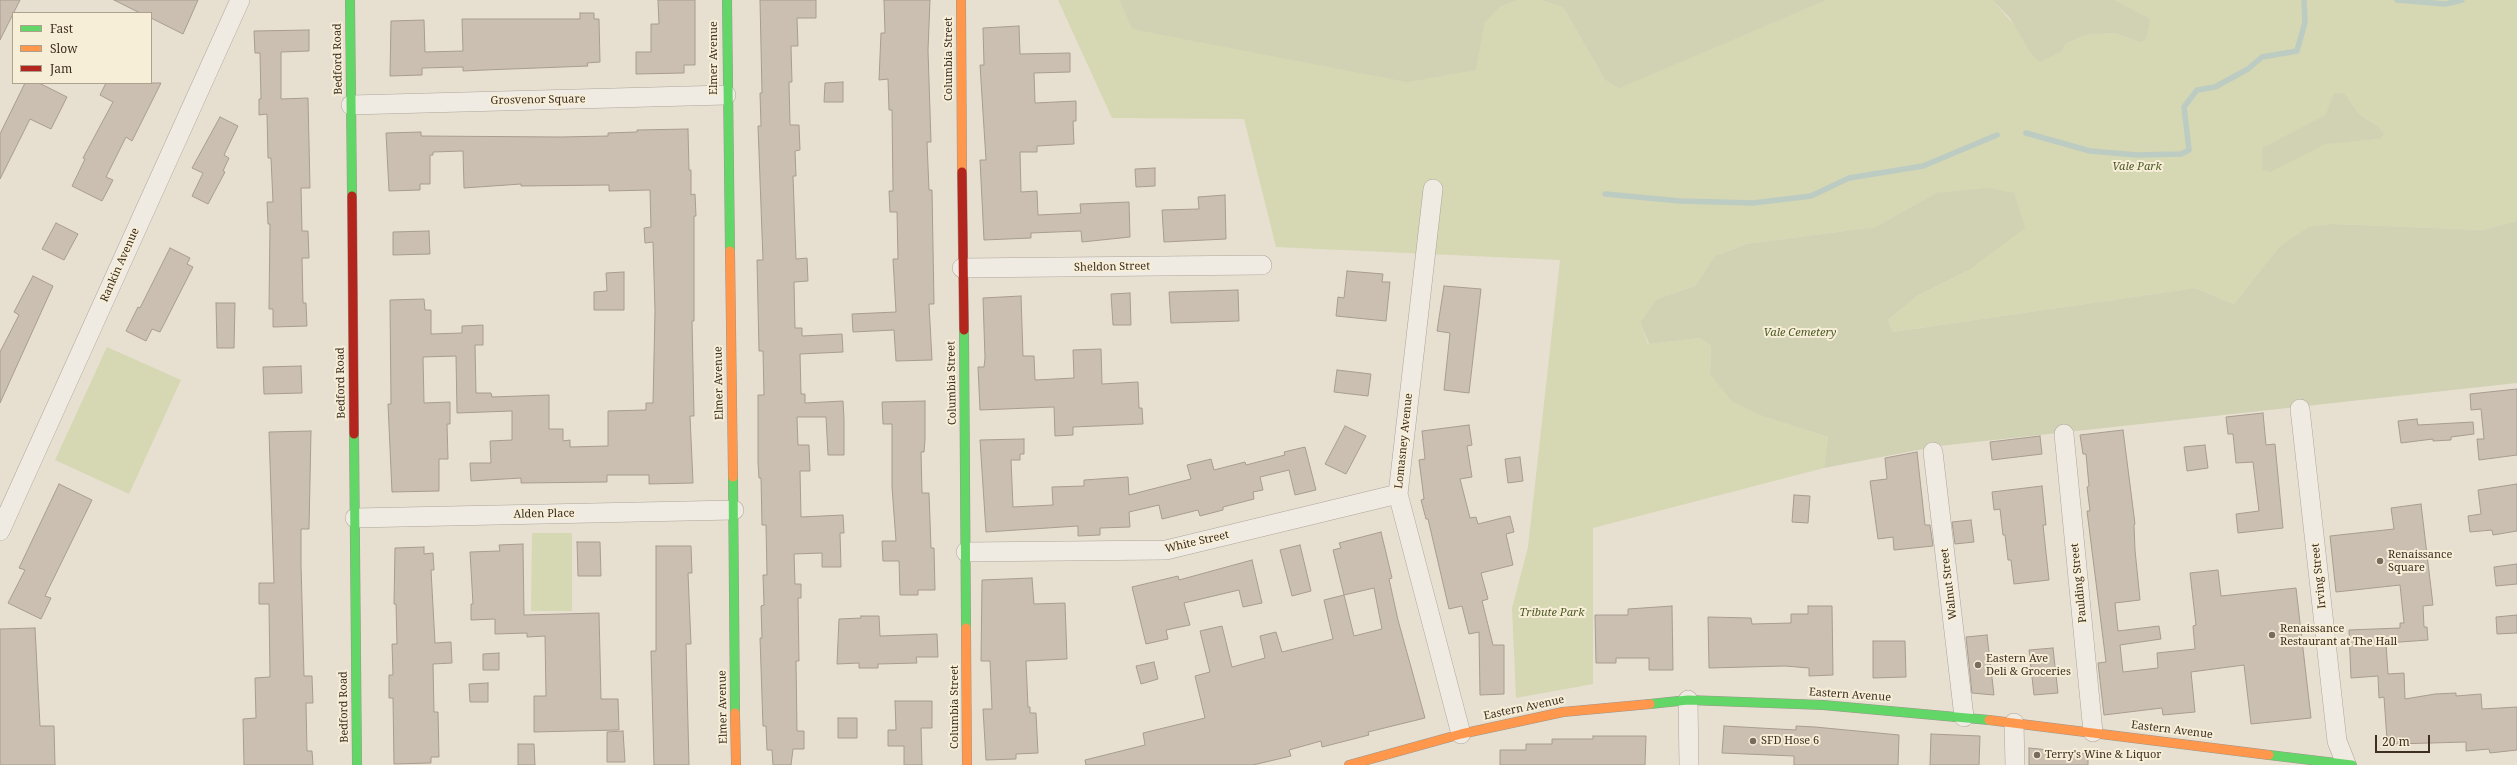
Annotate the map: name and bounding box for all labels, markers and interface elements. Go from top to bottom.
legend [12,12,152,84]
street label: Columbia Street [942,17,956,101]
text: Fast [50,20,73,37]
street label: Elmer Avenue [707,21,721,95]
street label: Bedford Road [331,23,345,95]
text: Slow [50,40,78,57]
text: Jam [50,60,72,77]
street label: Grosvenor Square [490,93,586,107]
park label: Vale Park [2112,160,2162,174]
street label: Rankin Avenue [98,226,142,304]
street label: Sheldon Street [1074,260,1150,274]
park label: Vale Cemetery [1764,326,1836,340]
street label: Columbia Street [945,341,959,425]
street label: Elmer Avenue [712,346,726,420]
street label: Bedford Road [334,347,348,419]
street label: Lomasney Avenue [1392,393,1416,489]
street label: Alden Place [513,507,575,521]
street label: White Street [1164,528,1230,556]
street label: Paulding Street [2068,543,2090,623]
street label: Irving Street [2309,543,2329,609]
street label: Walnut Street [1938,548,1960,620]
place label: Renaissance Square [2388,548,2452,574]
marker: Renaissance Square [2375,556,2385,566]
park label: Tribute Park [1520,606,1584,620]
place label: Renaissance Restaurant at The Hall [2280,622,2397,648]
marker: Renaissance Restaurant at The Hall [2267,630,2277,640]
place label: Eastern Ave Deli & Groceries [1986,652,2071,678]
marker: Eastern Ave Deli & Groceries [1973,660,1983,670]
street label: Columbia Street [948,665,962,749]
street label: Elmer Avenue [716,670,730,744]
street label: Bedford Road [337,671,351,743]
street label: Eastern Avenue [1809,686,1891,704]
street label: Eastern Avenue [1482,693,1566,723]
street label: Eastern Avenue [2130,718,2214,742]
scale bar [2377,727,2432,753]
text: 20 m [2382,733,2410,750]
place label: SFD Hose 6 [1761,734,1819,748]
marker: SFD Hose 6 [1748,736,1758,746]
place label: Terry's Wine & Liquor [2045,748,2161,762]
marker: Terry's Wine & Liquor [2032,750,2042,760]

